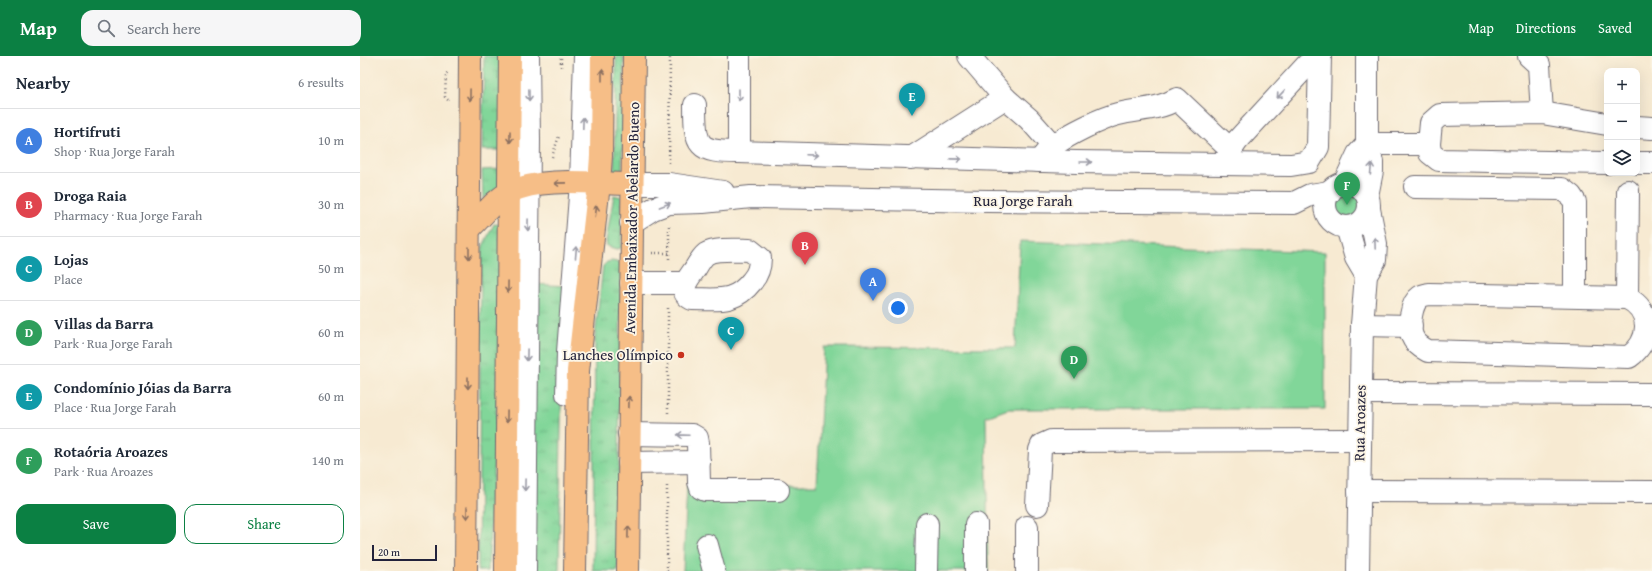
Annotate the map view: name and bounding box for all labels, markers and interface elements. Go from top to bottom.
search box [81,10,361,46]
text: Map [20,14,57,42]
icon: search [95,17,117,39]
text: Search here [127,18,201,39]
text: Map [1468,18,1494,38]
text: Directions [1516,18,1576,38]
text: Saved [1598,18,1632,38]
map controls [1604,68,1640,176]
button: + [1604,68,1640,104]
one-way arrow [598,69,606,82]
text: Nearby [16,70,70,95]
text: 6 results [298,73,344,92]
pin: E [899,83,925,116]
one-way arrow [466,88,474,101]
one-way arrow [525,88,532,101]
one-way arrow [735,88,743,101]
one-way arrow [1276,89,1286,99]
street label: Avenida Embaixador Abelardo Bueno [619,101,644,334]
button: − [1604,104,1640,140]
one-way arrow [579,117,587,130]
text: Hortifruti [54,121,121,142]
one-way arrow [506,130,514,143]
text: A [25,131,33,150]
text: 10 m [318,131,344,150]
button: layers [1604,140,1640,176]
text: Shop · Rua Jorge Farah [54,142,175,161]
one-way arrow [805,151,818,159]
one-way arrow [949,155,962,163]
one-way arrow [1079,158,1092,166]
one-way arrow [1368,163,1375,176]
pin: F [1334,172,1360,205]
one-way arrow [554,179,567,187]
text: Droga Raia [54,185,127,206]
street label: Rua Jorge Farah [974,190,1073,211]
text: B [25,195,33,214]
text: 30 m [318,195,344,214]
one-way arrow [658,201,671,208]
one-way arrow [592,205,599,218]
text: Pharmacy · Rua Jorge Farah [54,206,202,225]
one-way arrow [524,218,532,231]
pin: B [792,232,818,265]
one-way arrow [1371,237,1379,250]
one-way arrow [465,246,473,259]
one-way arrow [572,246,580,259]
text: Lojas [54,249,88,270]
text: C [25,259,33,278]
text: 50 m [318,259,344,278]
pin: A [860,268,886,301]
text: Place [54,270,83,289]
one-way arrow [504,280,512,293]
your location [888,298,908,318]
text: Villas da Barra [54,313,153,334]
pin: C [718,317,744,350]
text: D [25,323,33,342]
text: 60 m [318,323,344,342]
text: Park · Rua Jorge Farah [54,334,173,353]
place label: Lanches Olímpico [563,344,673,365]
pin: D [1061,346,1087,379]
one-way arrow [523,348,531,361]
marker: Lanches Olímpico [676,350,686,360]
one-way arrow [464,376,472,389]
text: Condomínio Jóias da Barra [54,377,231,398]
street label: Rua Aroazes [1348,385,1371,461]
text: E [26,387,32,406]
text: 60 m [318,387,344,406]
one-way arrow [625,396,633,409]
text: Place · Rua Jorge Farah [54,398,176,417]
one-way arrow [503,410,511,423]
one-way arrow [677,431,690,438]
text: Rotaória Aroazes [54,441,168,462]
text: F [26,451,32,470]
text: 140 m [312,451,344,470]
text: Park · Rua Aroazes [54,462,153,481]
one-way arrow [521,478,529,491]
button: Save [16,504,176,544]
button: Share [184,504,344,544]
one-way arrow [463,506,471,519]
one-way arrow [624,526,632,539]
scale bar [372,543,437,562]
text: 20 m [378,544,400,560]

